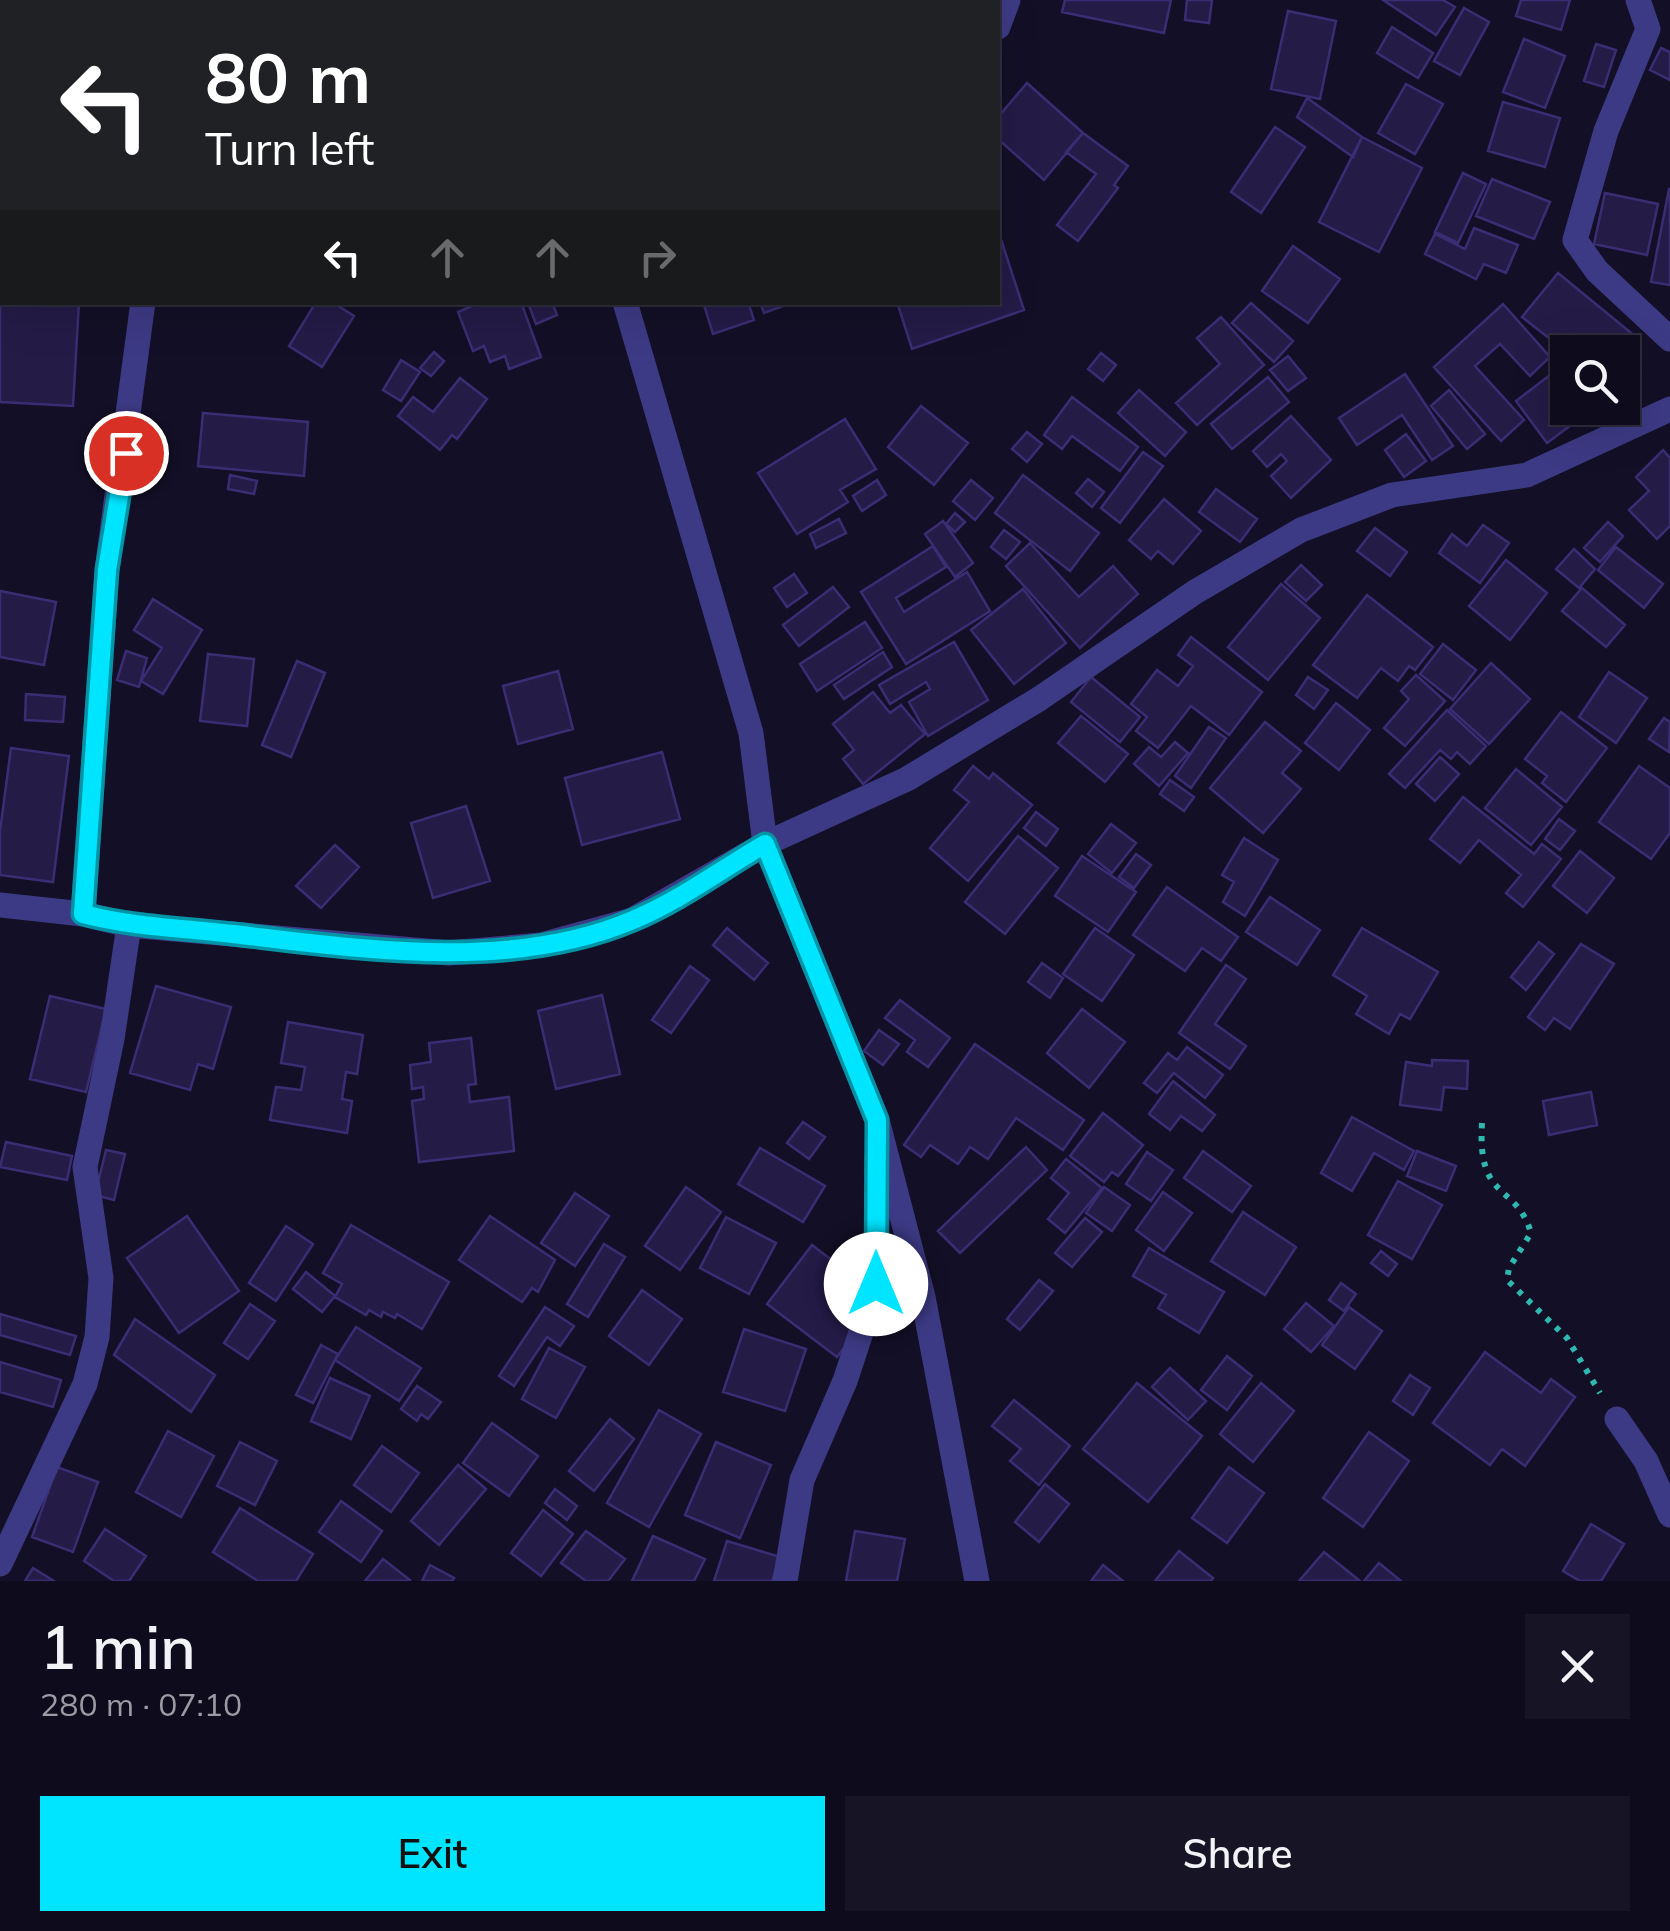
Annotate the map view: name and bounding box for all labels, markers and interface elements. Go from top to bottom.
text: 80 m [205,33,371,121]
icon: left [40,40,170,170]
text: Turn left [205,120,374,176]
icon: left [315,230,370,285]
icon: ahead [420,230,475,285]
icon: ahead [525,230,580,285]
icon: right [630,230,685,285]
map controls [1550,335,1640,425]
button: search [1550,335,1640,425]
pin [84,411,169,496]
icon: arrive [99,426,154,481]
position arrow [824,1232,928,1336]
text: 1 min [40,1609,196,1684]
button: close [1525,1614,1630,1719]
text: 280 m · 07:10 [40,1684,242,1724]
button: Exit [40,1796,825,1911]
button: Share [845,1796,1630,1911]

